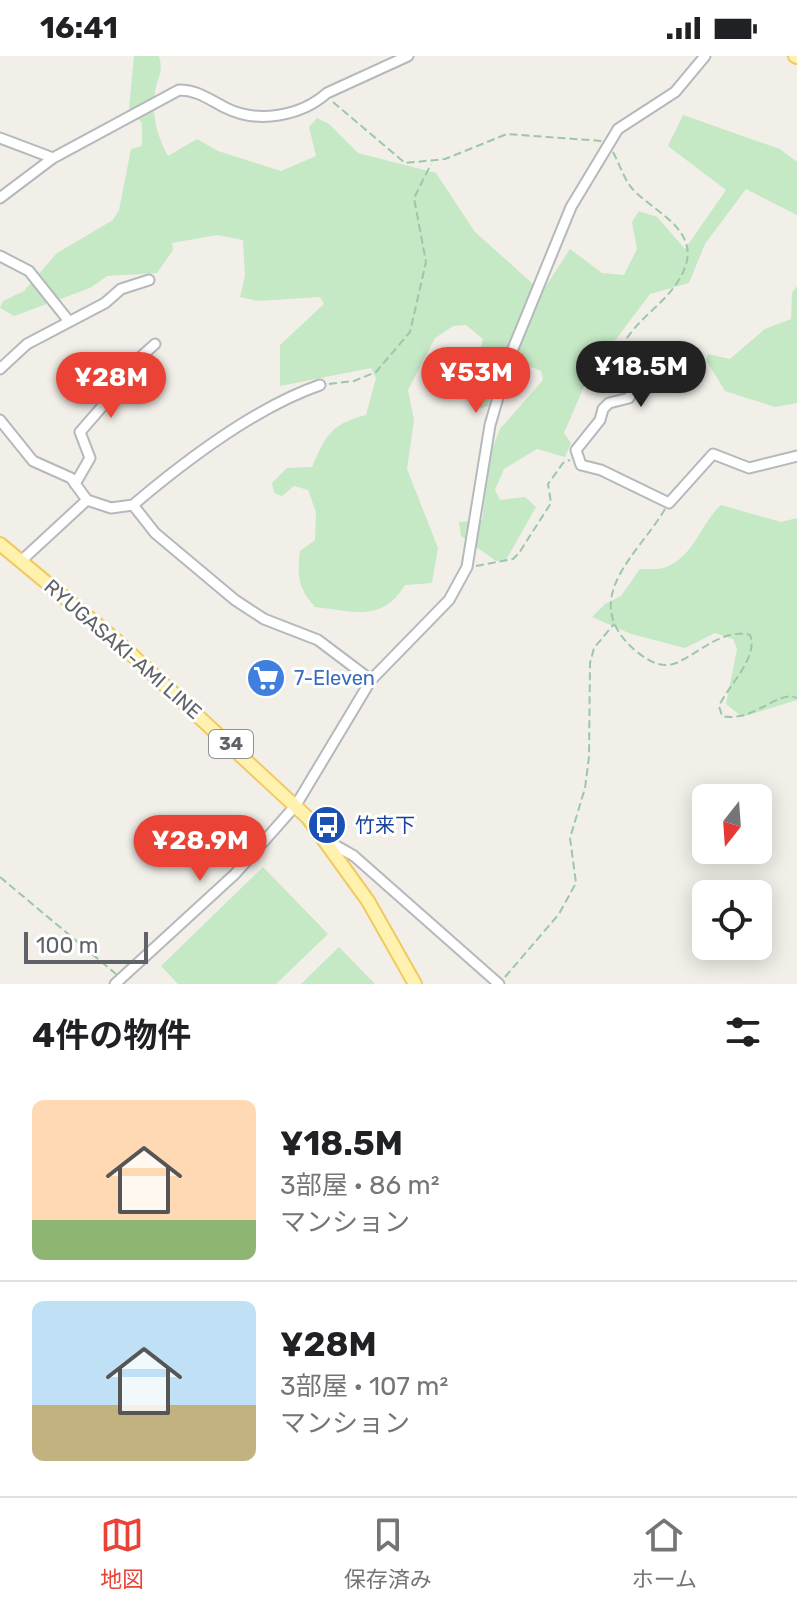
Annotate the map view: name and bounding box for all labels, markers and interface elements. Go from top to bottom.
text: 16:41 [40,10,118,46]
pin: ¥18.5M [576,341,706,409]
pin: ¥53M [429,347,523,415]
text: ¥18.5M [594,351,688,382]
pin: ¥28M [64,352,158,420]
text: ¥53M [439,357,513,388]
text: ¥28M [74,362,148,393]
street label: RYUGASAKI-AMI LINE [39,574,207,724]
supermarket icon: 7-Eleven [245,657,287,699]
place label: 7-Eleven [294,666,375,690]
road number: 34 [209,730,253,758]
north arrow [692,784,772,864]
map controls [692,784,772,960]
bus stop icon: 竹来下 [306,804,348,846]
place label: 竹来下 [355,813,415,837]
pin: ¥28.9M [135,815,265,883]
text: ¥28.9M [152,825,248,856]
button: locate [692,880,772,960]
scale bar [24,928,148,964]
text: 100 m [36,932,98,959]
icon: filters [721,1010,765,1054]
text: 4件の物件 [32,1015,191,1056]
text: ¥18.5M [280,1123,403,1164]
icon: home [96,1132,192,1228]
text: 3部屋 · 86 m² [280,1170,440,1201]
text: マンション [280,1207,410,1238]
text: ¥28M [280,1324,377,1365]
icon: home [96,1333,192,1429]
text: 3部屋 · 107 m² [280,1371,448,1402]
text: マンション [280,1408,410,1439]
tab: 地図 [100,1513,144,1593]
tab: 保存済み [344,1513,432,1593]
tab: ホーム [632,1513,697,1593]

